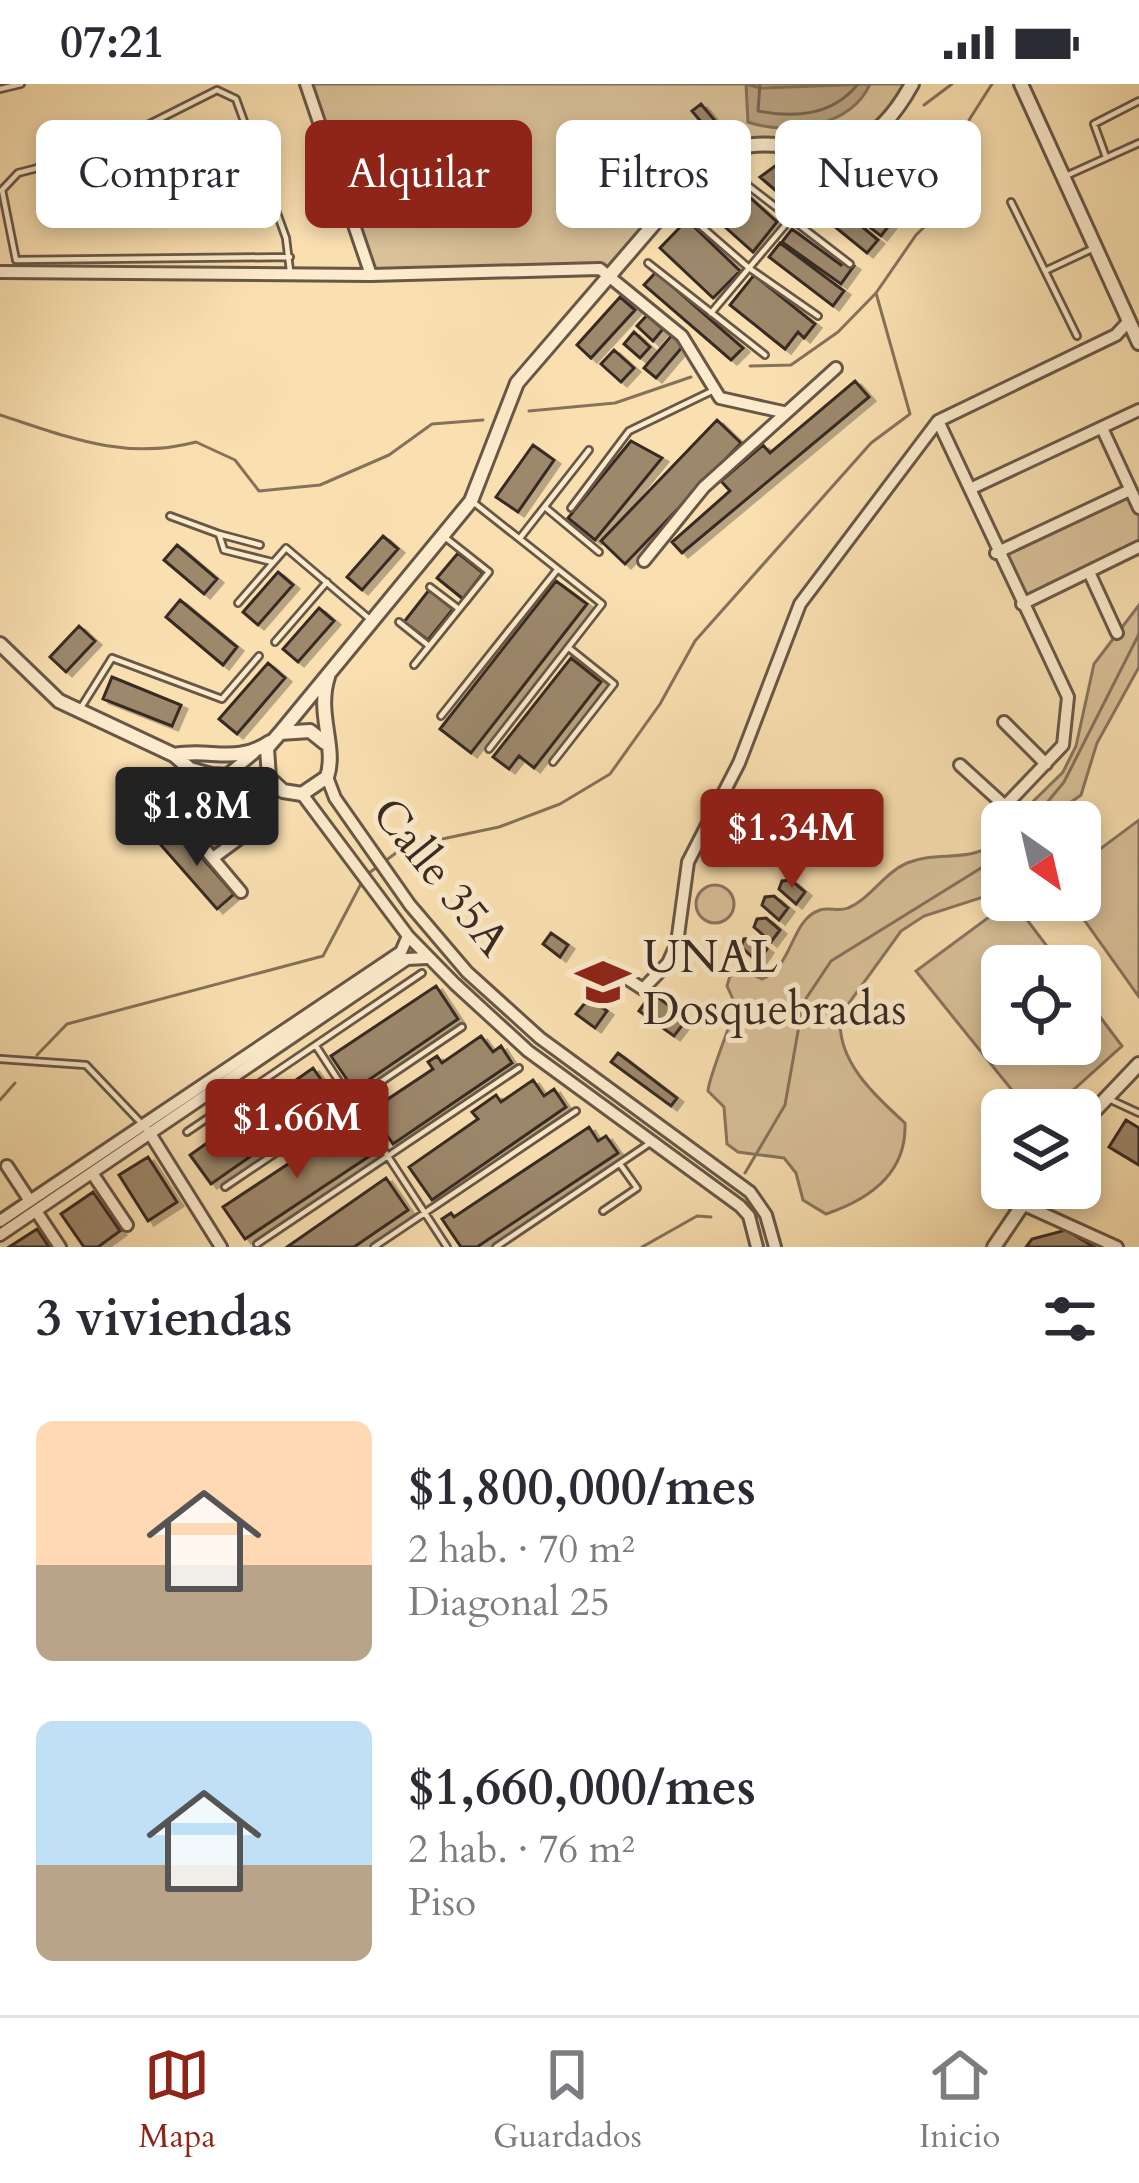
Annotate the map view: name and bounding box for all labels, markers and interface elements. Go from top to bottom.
text: 07:21 [60,12,165,73]
chip: Comprar [36,120,281,228]
chip: Alquilar [305,120,532,228]
chip: Filtros [556,120,751,228]
chip: Nuevo [775,120,981,228]
pin: $1.8M [113,767,281,869]
text: $1.8M [142,779,252,832]
street label: Calle 35A [358,785,524,969]
pin: $1.34M [694,789,890,891]
text: $1.34M [727,801,857,854]
north arrow [981,801,1101,921]
map controls [981,801,1101,1209]
place label: UNAL Dosquebradas [643,927,907,1040]
button: locate [981,945,1101,1065]
school or university icon: UNAL Dosquebradas [574,953,632,1011]
pin: $1.66M [199,1079,395,1181]
button: layers [981,1089,1101,1209]
text: $1.66M [232,1091,362,1144]
text: 3 viviendas [36,1284,292,1354]
icon: filters [1037,1286,1103,1352]
text: $1,800,000/mes [408,1453,756,1523]
icon: home [132,1469,276,1613]
text: 2 hab. · 70 m² [408,1523,635,1576]
text: Diagonal 25 [408,1576,610,1629]
text: $1,660,000/mes [408,1753,756,1823]
icon: home [132,1769,276,1913]
text: 2 hab. · 76 m² [408,1823,635,1876]
text: Piso [408,1876,476,1929]
tab: Mapa [139,2042,216,2159]
tab: Guardados [493,2042,642,2159]
tab: Inicio [919,2042,1000,2159]

